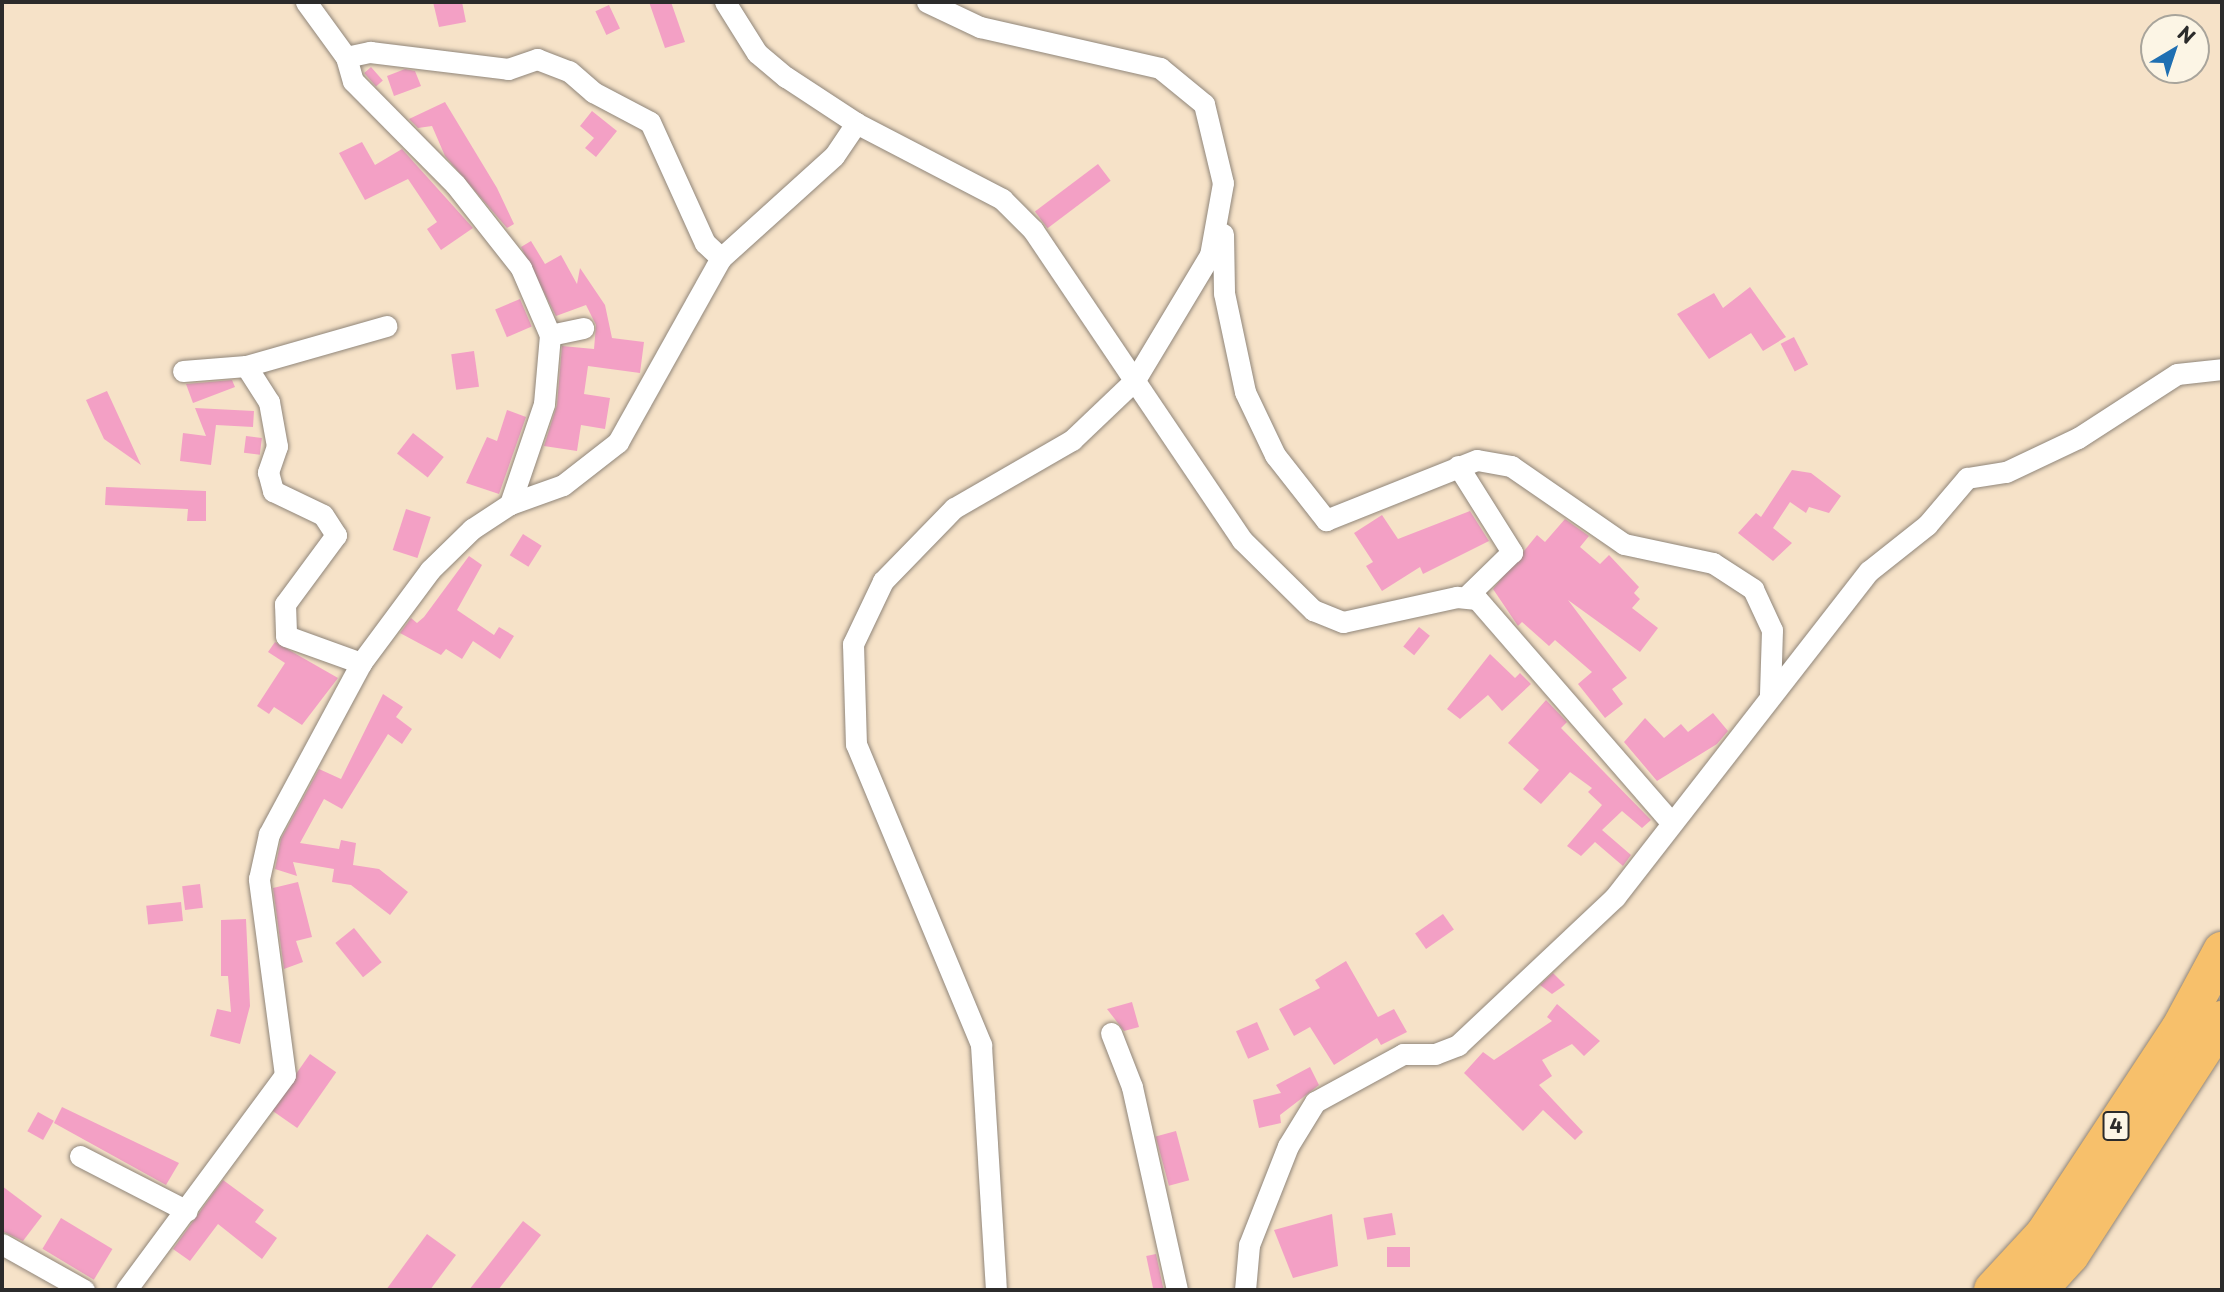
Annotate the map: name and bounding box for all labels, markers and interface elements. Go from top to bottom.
north arrow [2140,14,2210,84]
text: N [2172,19,2202,50]
road number: 4 [2102,1110,2130,1142]

